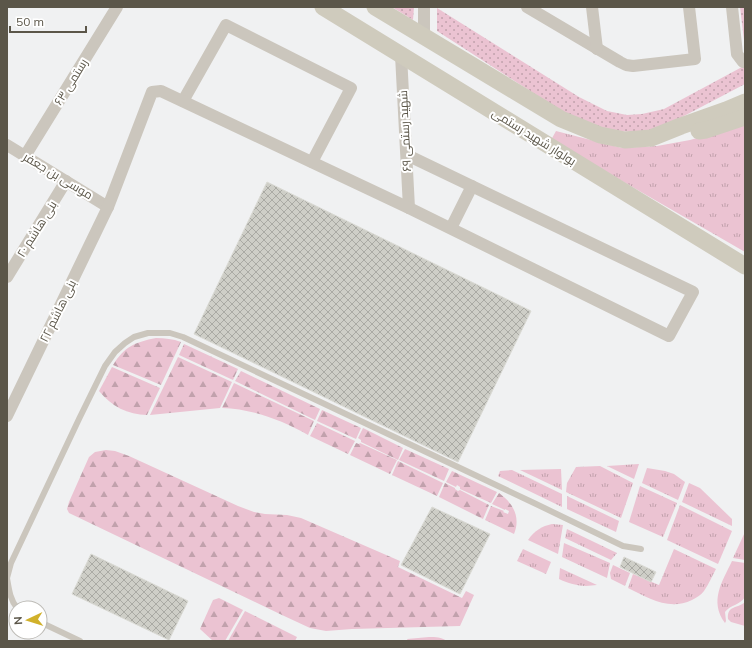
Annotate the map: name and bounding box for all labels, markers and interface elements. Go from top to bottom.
scale bar [10,8,86,34]
text: 50 m [16,14,44,29]
street label: رستمی ۶۳ [50,56,91,108]
street label: شهید رستمی ۶۹ [395,90,414,172]
street label: بولوار شهید رستمی [490,105,579,168]
street label: موسی بن جعفر [20,148,96,202]
street label: بنی هاشم ۲۰ [13,198,61,260]
street label: بنی هاشم ۲۲ [36,277,80,345]
north arrow [8,600,48,640]
text: N [11,616,25,625]

